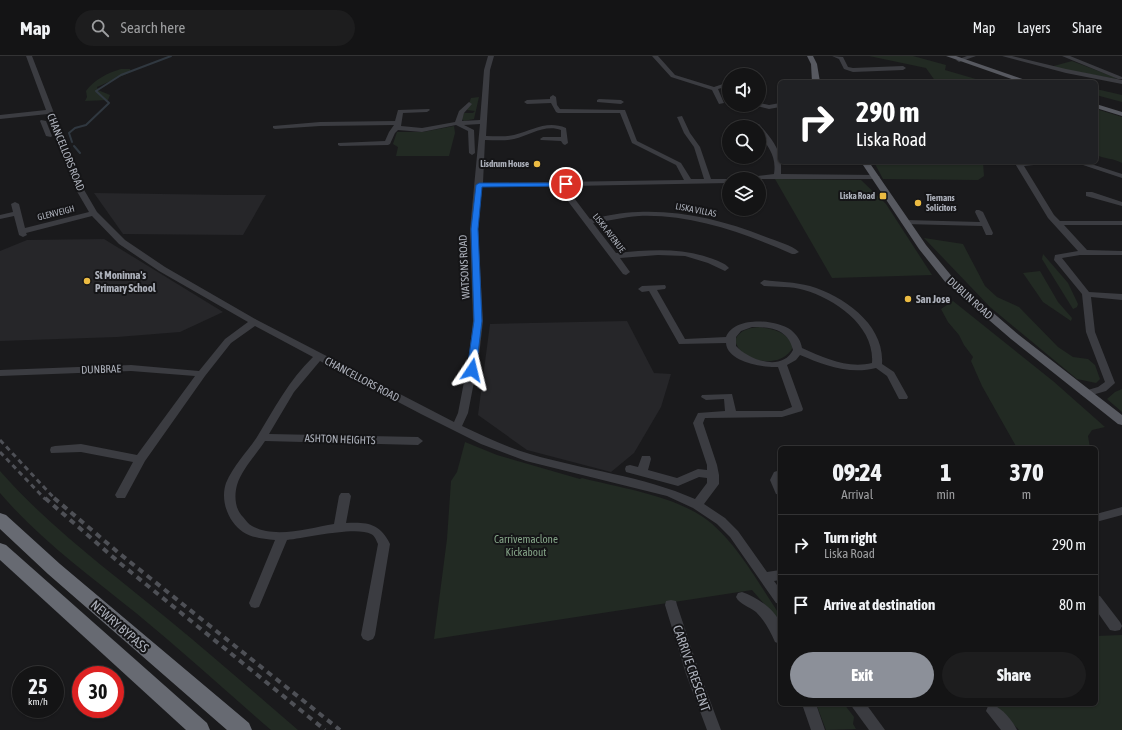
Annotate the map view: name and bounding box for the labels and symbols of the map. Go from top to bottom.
street label: CHANCELLORS ROAD [45,111,87,193]
place label: Lisdrum House [480,159,529,169]
marker: Lisdrum House [532,159,542,169]
pin [549,167,583,201]
place label: Liska Road [840,191,875,201]
marker: Liska Road [878,191,888,201]
place label: Tiernans Solicitors [926,193,957,213]
marker: Tiernans Solicitors [913,198,923,208]
street label: LISKA VILLAS [675,201,718,219]
street label: GLENVEIGH [36,204,76,222]
street label: LISKA AVENUE [591,212,627,255]
street label: WATSONS ROAD [456,234,472,300]
place label: St Moninna's Primary School [95,269,157,294]
street label: DUBLIN ROAD [945,275,995,321]
marker: St Moninna's Primary School [82,276,92,286]
place label: San Jose [916,293,950,305]
marker: San Jose [903,294,913,304]
position arrow [451,349,493,391]
street label: CHANCELLORS ROAD [323,354,401,404]
street label: DUNBRAE [81,362,121,376]
street label: ASHTON HEIGHTS [304,432,376,446]
park label: Carrivemaclone Kickabout [494,533,558,558]
street label: NEWRY BYPASS [88,597,152,656]
street label: CARRIVE CRESCENT [670,623,713,714]
speed limit sign: 30 [72,666,124,718]

